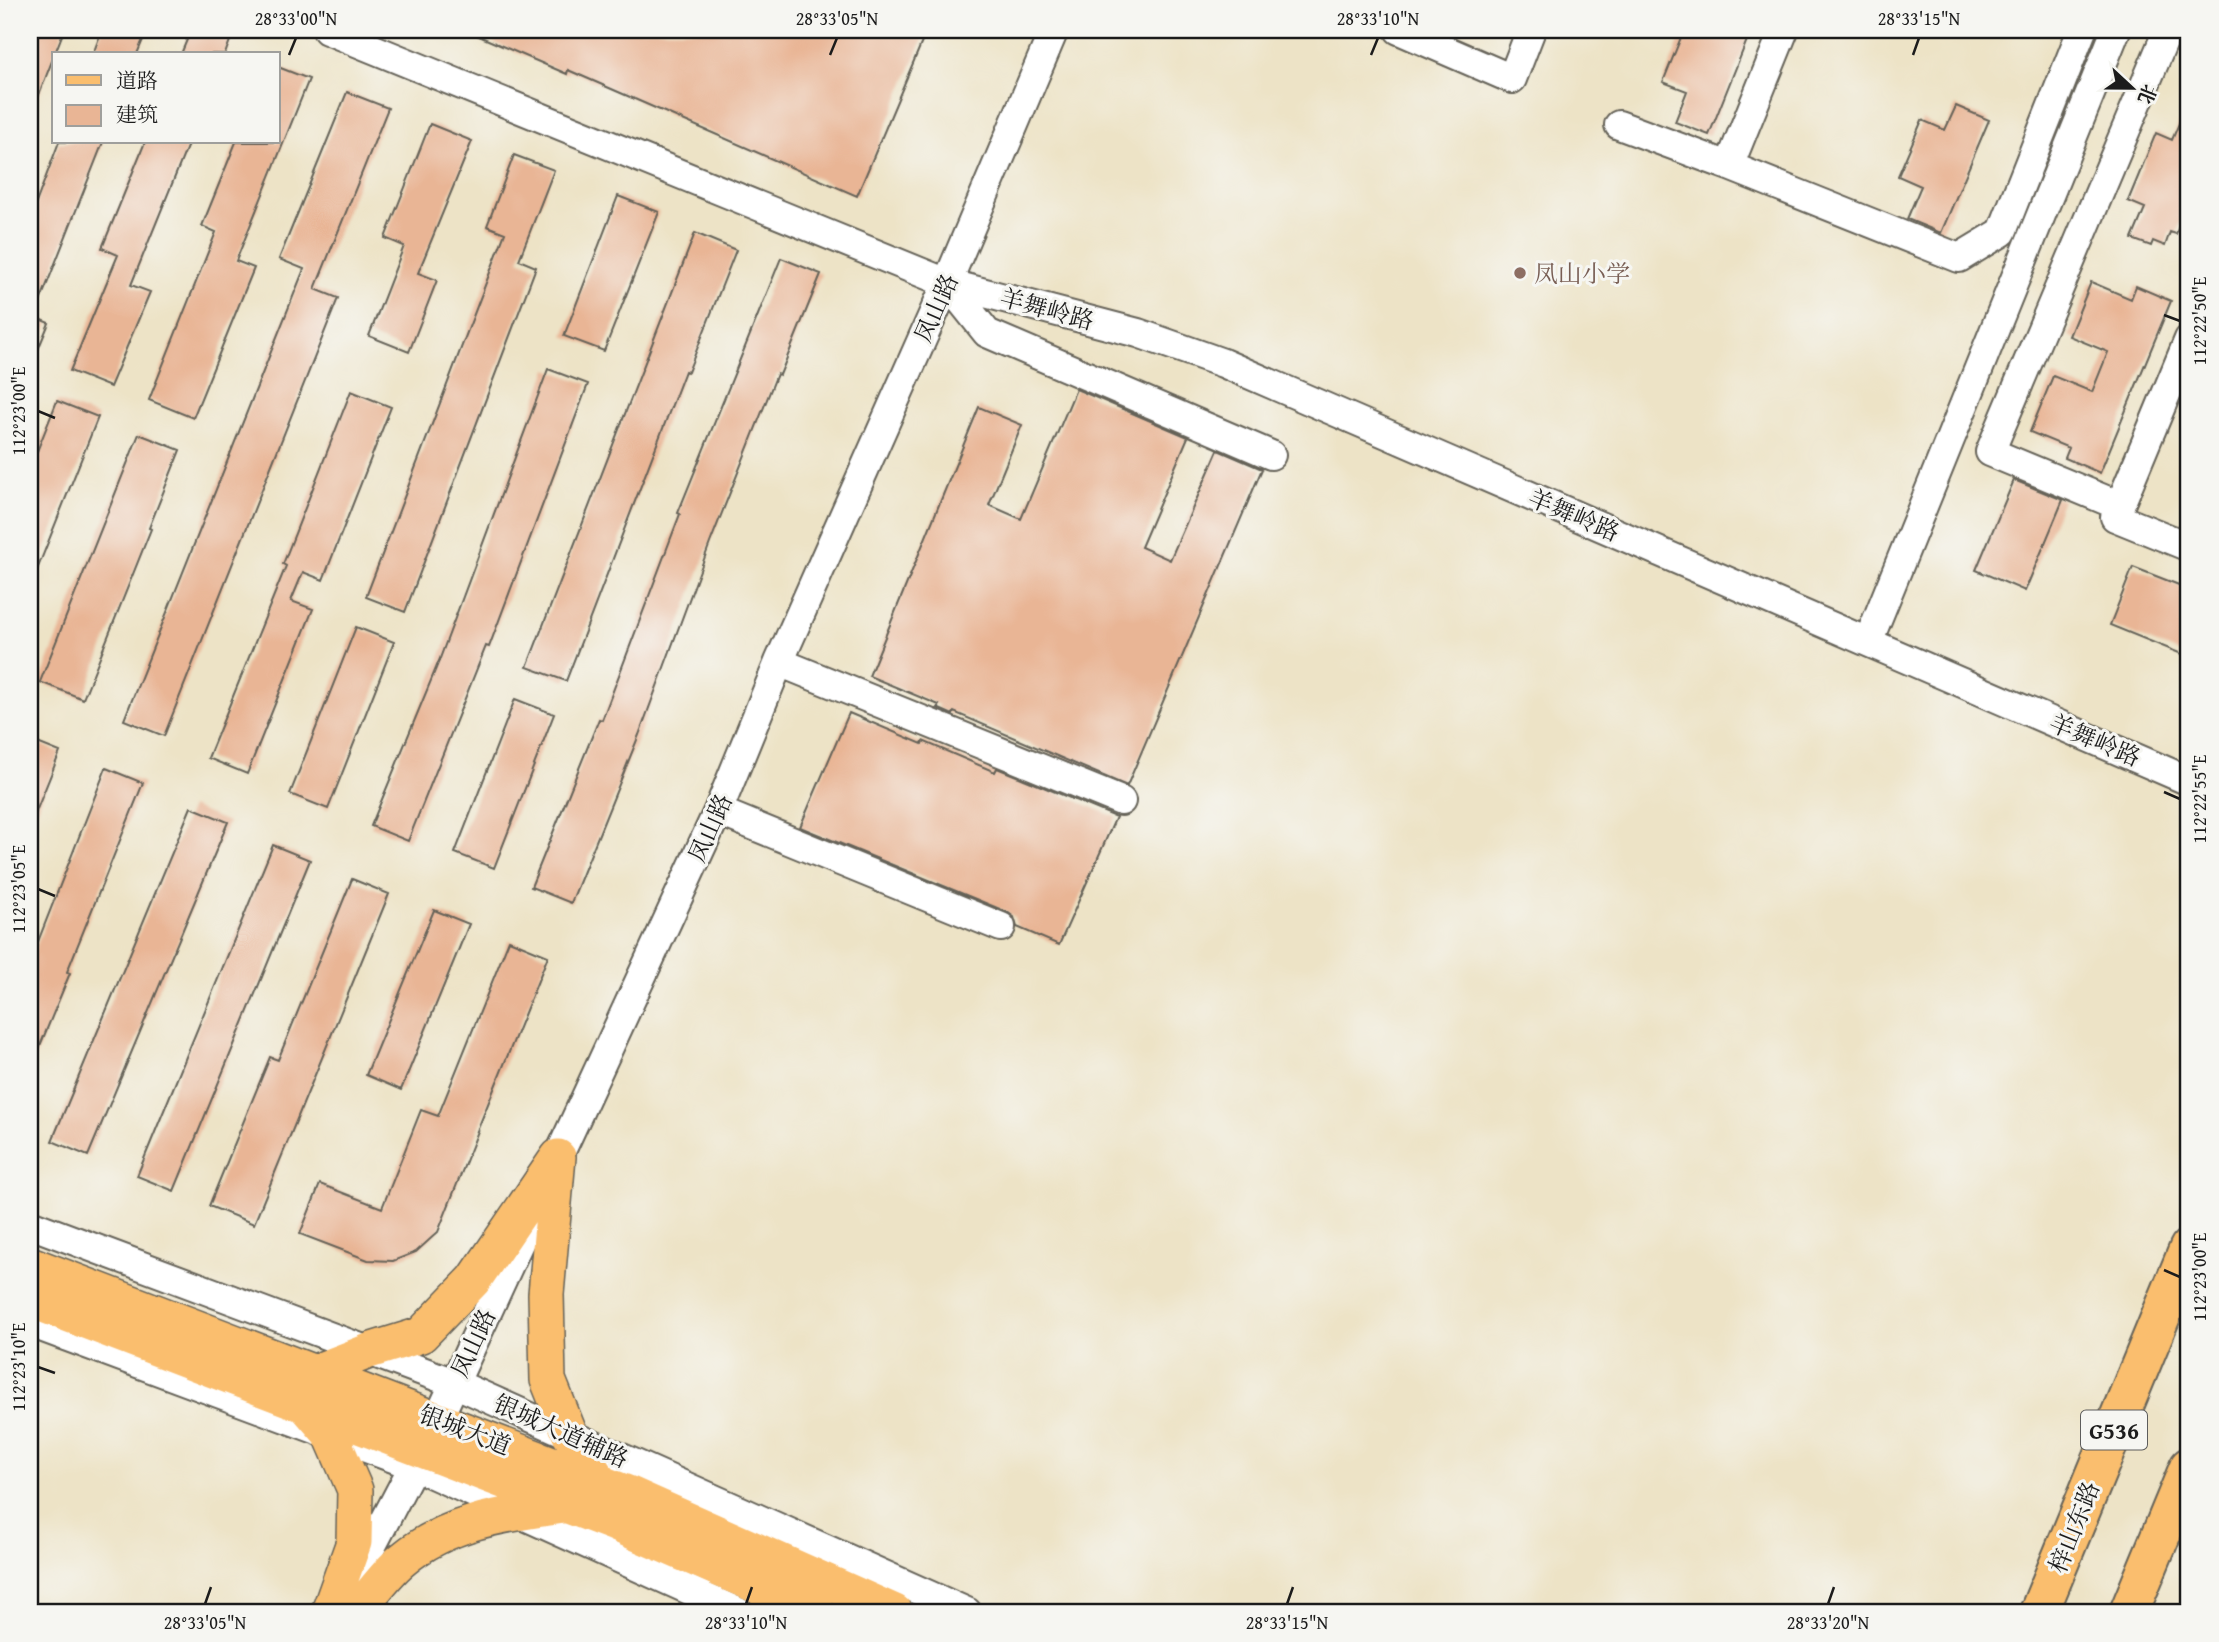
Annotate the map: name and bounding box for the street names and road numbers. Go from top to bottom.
street label: 凤山路 [905,268,967,348]
street label: 羊舞岭路 [996,280,1098,338]
street label: 羊舞岭路 [1523,480,1625,550]
street label: 羊舞岭路 [2044,705,2146,775]
street label: 凤山路 [679,788,741,868]
street label: 凤山路 [442,1303,504,1383]
street label: 银城大道辅路 [488,1386,634,1476]
street label: 银城大道 [414,1396,516,1464]
road number: G536 [2081,1410,2147,1450]
street label: 梓山东路 [2040,1476,2108,1578]

